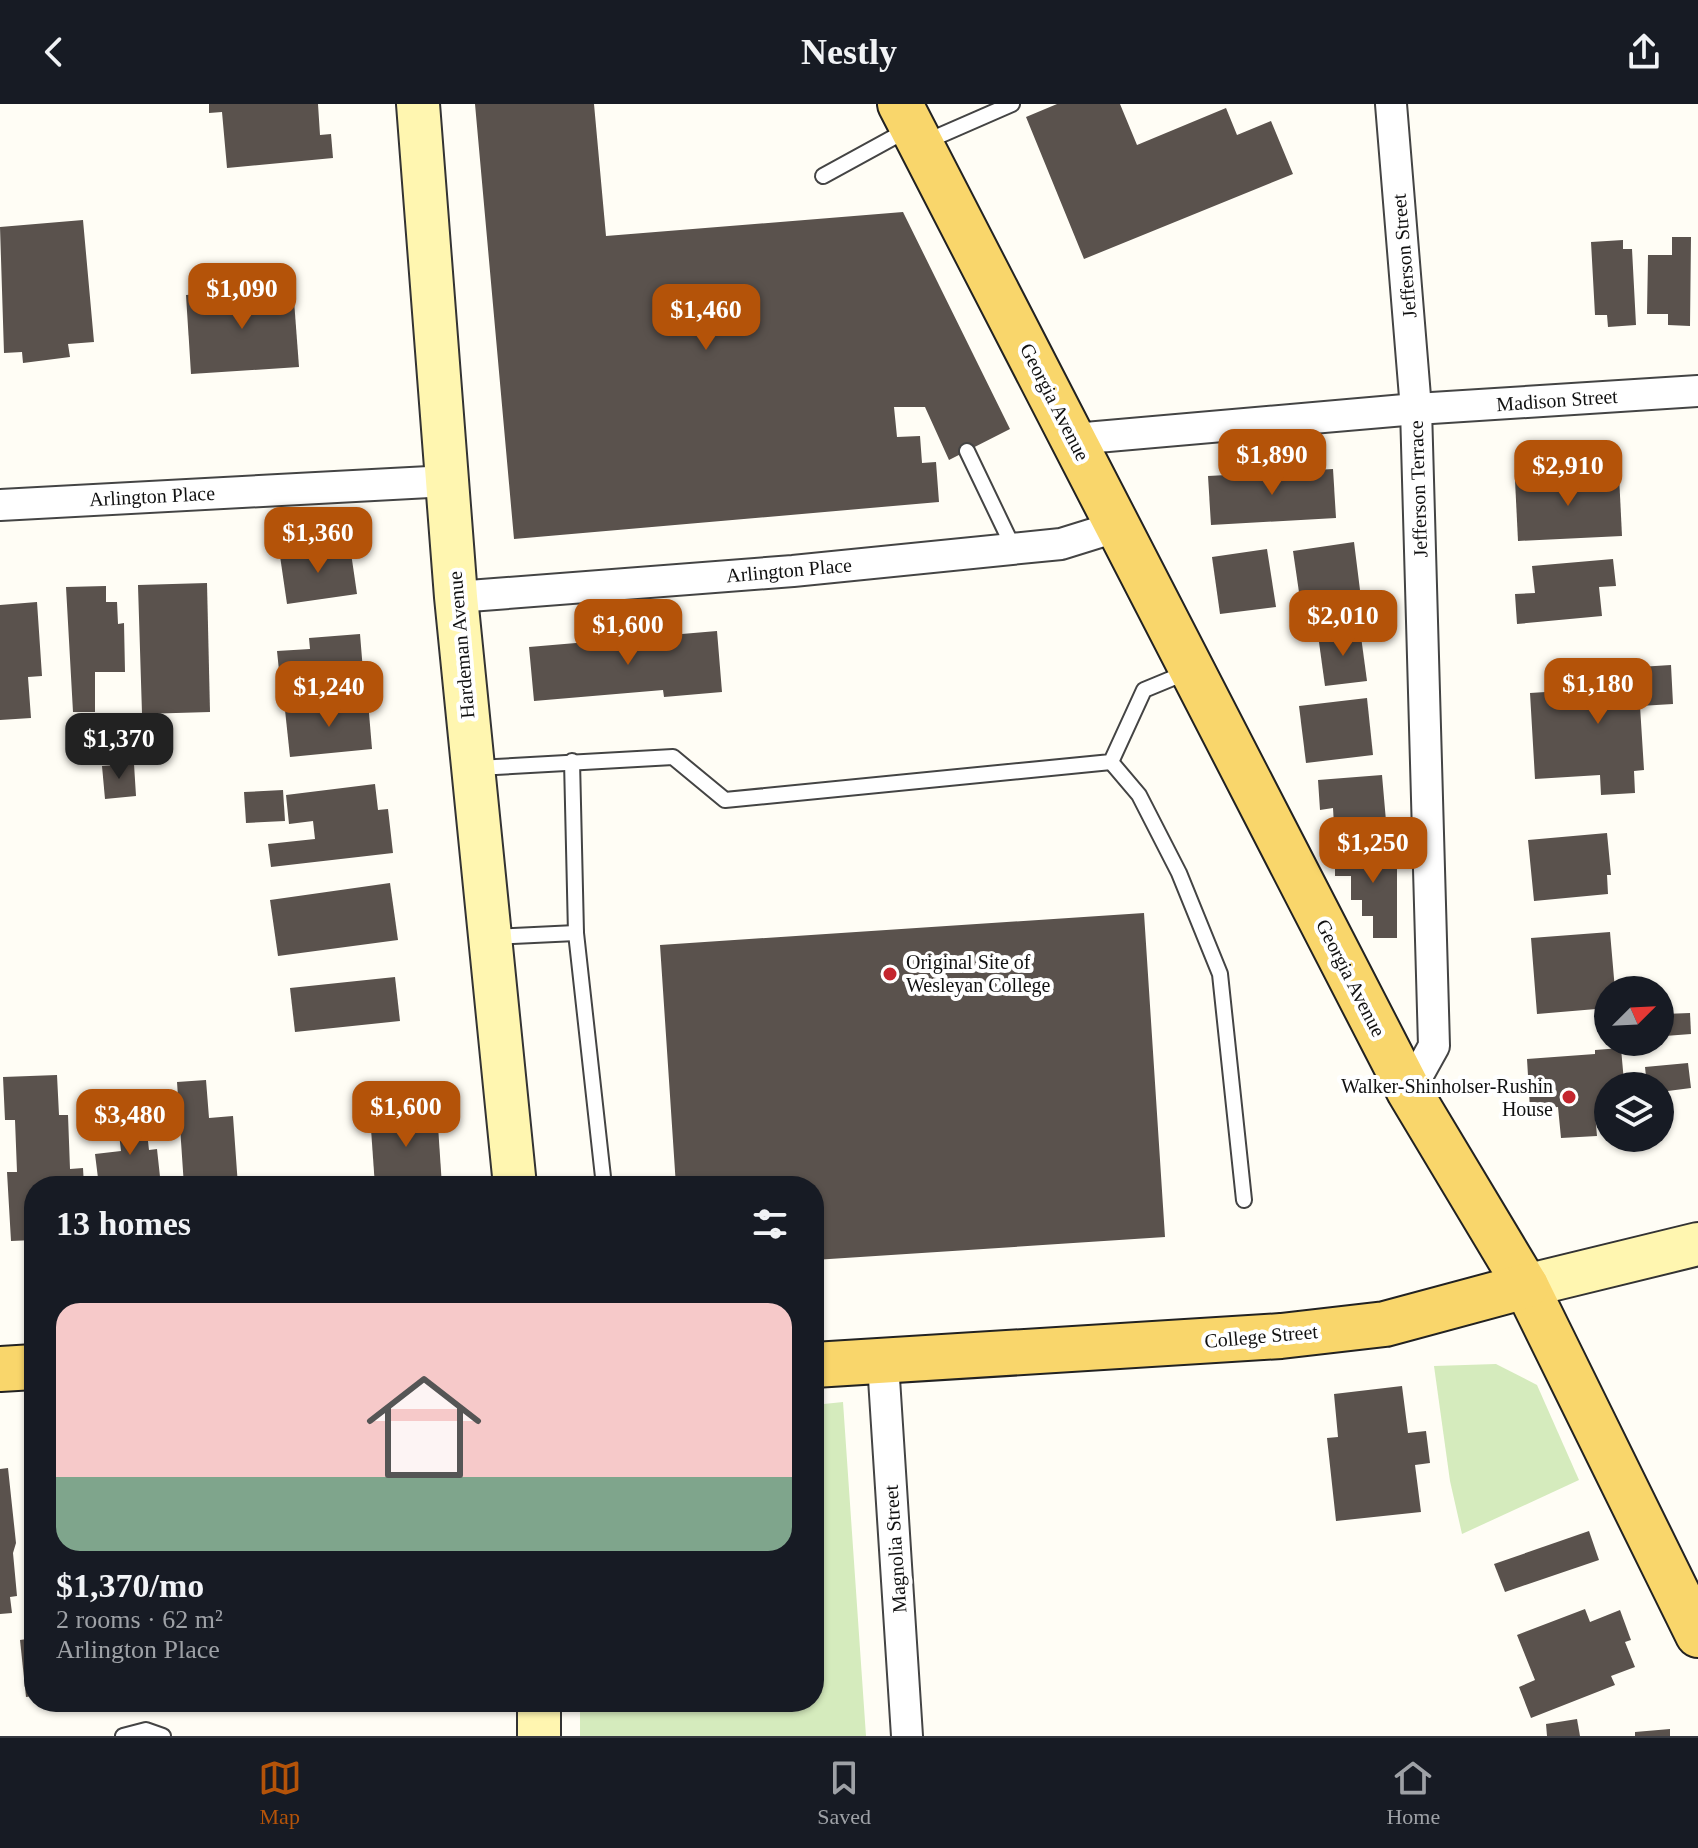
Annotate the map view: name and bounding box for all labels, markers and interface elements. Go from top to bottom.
icon: back [32,30,76,74]
icon: share [1622,30,1666,74]
text: Nestly [801,32,897,72]
street label: Jefferson Street [1388,193,1420,319]
pin: $1,090 [177,263,307,331]
text: $1,090 [206,274,278,303]
pin: $1,460 [641,284,771,352]
text: $1,460 [670,295,742,324]
street label: Georgia Avenue [1015,340,1094,465]
street label: Madison Street [1496,385,1619,415]
street label: Jefferson Terrace [1405,420,1431,558]
pin: $1,890 [1207,429,1337,497]
text: $1,890 [1236,440,1308,469]
pin: $2,910 [1503,440,1633,508]
text: $2,910 [1532,451,1604,480]
street label: Arlington Place [88,482,216,511]
pin: $1,360 [253,507,383,575]
text: $1,360 [282,518,354,547]
street label: Arlington Place [725,554,853,587]
street label: Hardeman Avenue [444,570,478,720]
pin: $2,010 [1278,590,1408,658]
pin: $1,600 [563,599,693,667]
text: $2,010 [1307,601,1379,630]
text: $1,600 [592,610,664,639]
pin: $1,180 [1533,658,1663,726]
pin: $1,240 [264,661,394,729]
text: $1,180 [1562,669,1634,698]
text: $1,240 [293,672,365,701]
pin: $1,370 [54,713,184,781]
text: $1,370 [83,724,155,753]
pin: $1,250 [1308,817,1438,885]
text: $1,250 [1337,828,1409,857]
street label: Georgia Avenue [1311,916,1390,1041]
place label: Original Site of Wesleyan College [906,951,1051,997]
marker: Original Site of Wesleyan College [881,965,899,983]
north arrow [1594,976,1674,1056]
map controls [1594,976,1674,1152]
button: layers [1594,1072,1674,1152]
place label: Walker-Shinholser-Rushin House [1341,1075,1553,1120]
pin: $1,600 [341,1081,471,1149]
marker: Walker-Shinholser-Rushin House [1560,1088,1578,1106]
pin: $3,480 [65,1089,195,1157]
text: $1,600 [370,1092,442,1121]
text: $3,480 [94,1100,166,1129]
icon: filters [748,1202,792,1246]
text: 13 homes [56,1205,191,1242]
street label: College Street [1203,1320,1319,1353]
icon: home [352,1355,496,1499]
street label: Magnolia Street [880,1484,911,1614]
text: $1,370/mo [56,1567,204,1604]
text: 2 rooms · 62 m² [56,1605,223,1634]
text: Arlington Place [56,1635,220,1664]
tab: Map [258,1756,302,1830]
tab: Saved [817,1756,871,1830]
tab: Home [1386,1756,1440,1830]

